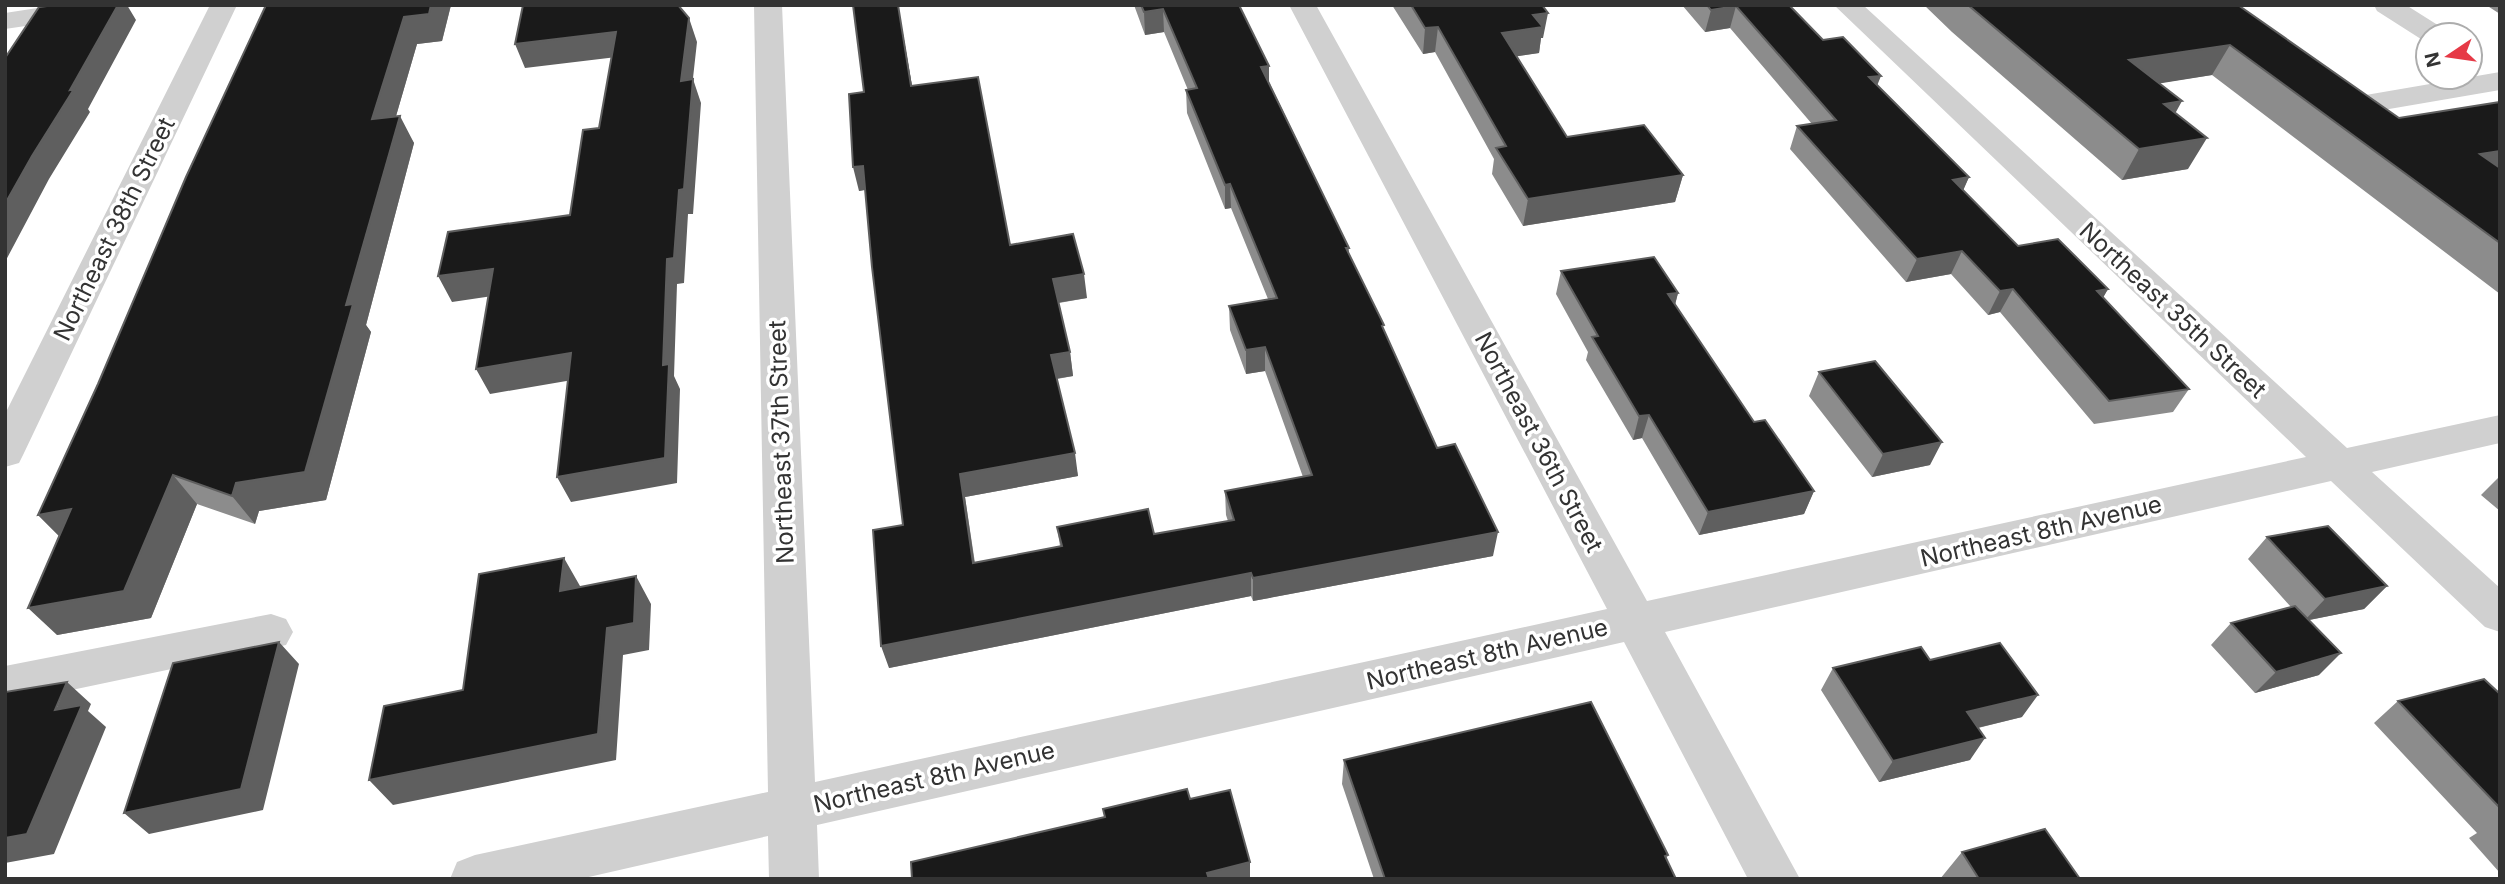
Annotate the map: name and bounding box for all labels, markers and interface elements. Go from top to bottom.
north arrow [2414,21,2484,91]
text: N [2420,50,2446,69]
street label: Northeast 38th Street [47,112,181,346]
street label: Northeast 35th Street [2074,216,2273,404]
street label: Northeast 37th Street [762,320,800,564]
street label: Northeast 36th Street [1469,327,1609,557]
street label: Northeast 8th Avenue [1917,489,2165,573]
street label: Northeast 8th Avenue [1363,612,1611,696]
street label: Northeast 8th Avenue [810,735,1058,819]

